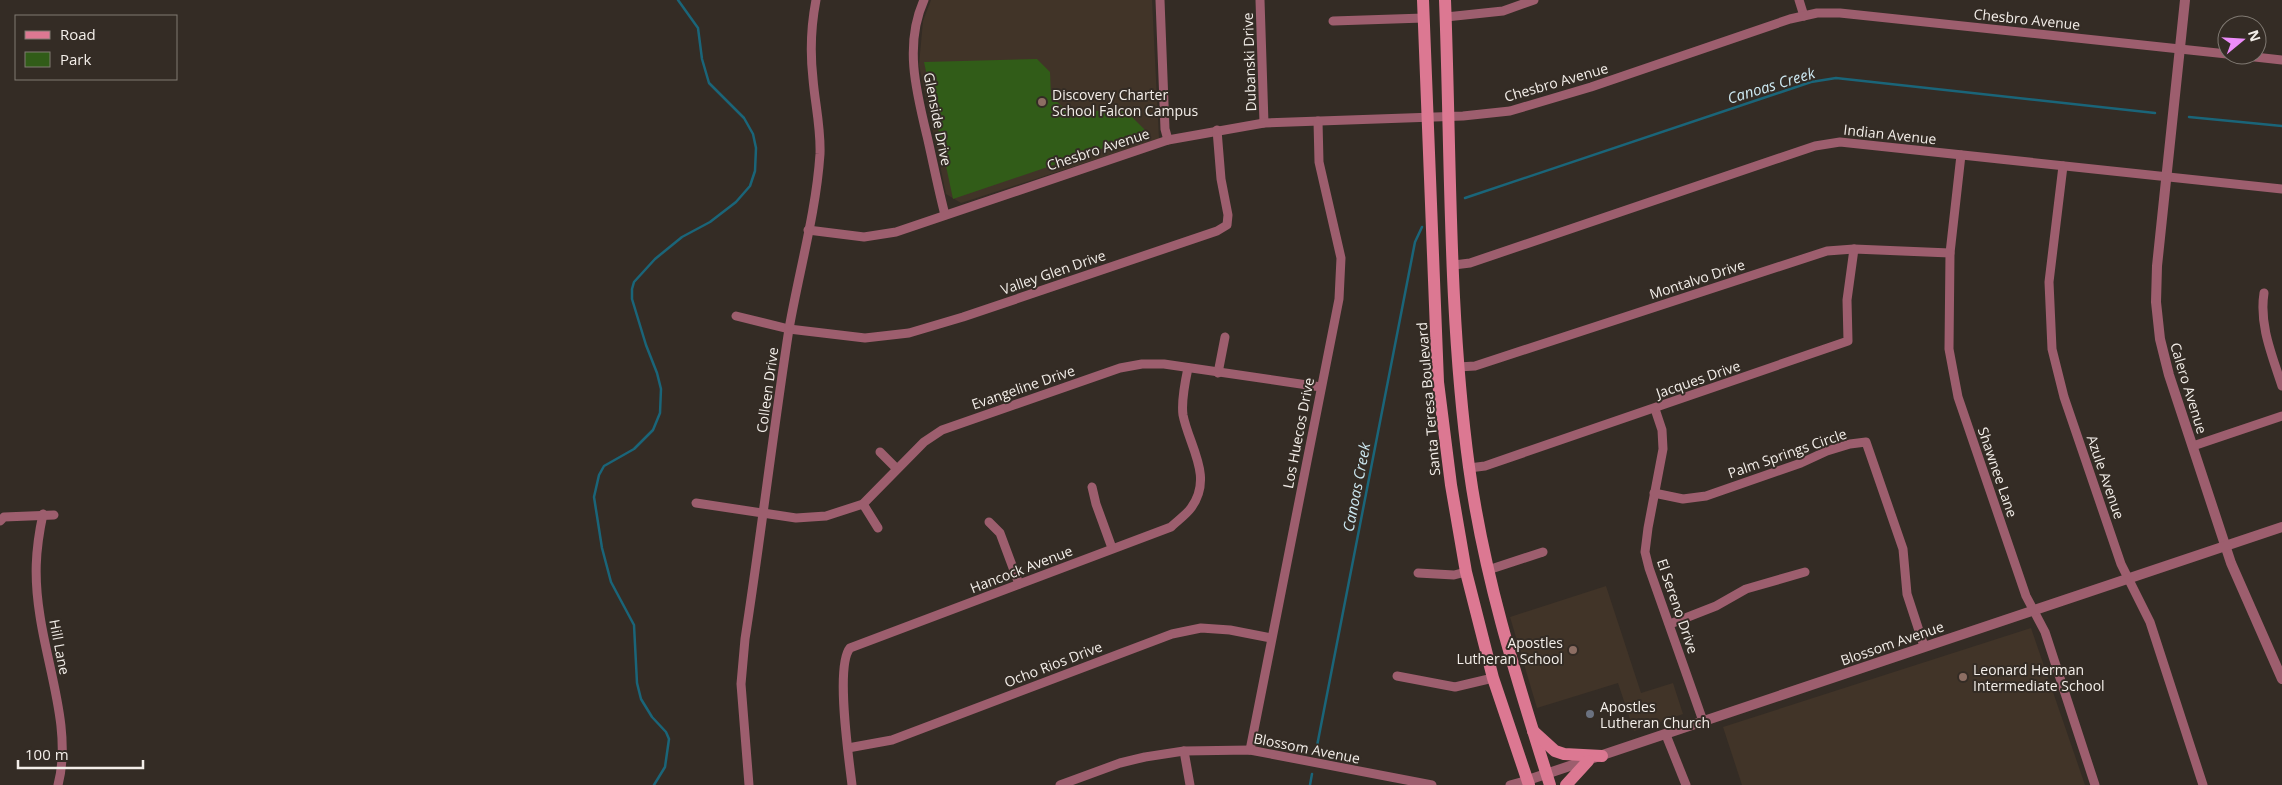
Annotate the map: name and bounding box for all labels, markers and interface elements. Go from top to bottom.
street label: Chesbro Avenue [1973,4,2081,34]
street label: Dubanski Drive [1238,12,1260,112]
legend [15,15,178,80]
north arrow [2217,15,2267,65]
text: Road [60,24,96,44]
text: N [2244,27,2266,44]
text: Park [60,49,91,69]
street label: Chesbro Avenue [1502,58,1610,106]
water label: Canoas Creek [1725,62,1818,108]
street label: Glenside Drive [920,71,956,167]
place label: Discovery Charter School Falcon Campus [1052,85,1199,120]
marker: Discovery Charter School Falcon Campus [1036,96,1048,108]
street label: Indian Avenue [1843,120,1938,148]
street label: Chesbro Avenue [1044,123,1152,175]
street label: Valley Glen Drive [998,245,1108,299]
street label: Montalvo Drive [1647,255,1747,303]
street label: Santa Teresa Boulevard [1412,321,1444,477]
street label: Calero Avenue [2166,340,2212,436]
street label: Colleen Drive [752,346,782,434]
street label: Jacques Drive [1651,356,1743,403]
street label: Evangeline Drive [969,360,1077,414]
street label: Los Huecos Drive [1278,376,1318,490]
street label: Palm Springs Circle [1725,424,1849,482]
street label: Shawnee Lane [1974,424,2022,520]
street label: Azule Avenue [2083,432,2129,522]
water label: Canoas Creek [1338,440,1375,533]
street label: Hancock Avenue [967,541,1075,597]
street label: El Sereno Drive [1653,556,1703,656]
street label: Blossom Avenue [1838,616,1946,670]
street label: Hill Lane [45,618,75,676]
place label: Apostles Lutheran School [1457,633,1563,668]
street label: Ocho Rios Drive [1001,637,1105,691]
marker: Apostles Lutheran School [1567,644,1579,656]
place label: Leonard Herman Intermediate School [1973,660,2105,695]
marker: Leonard Herman Intermediate School [1957,671,1969,683]
place label: Apostles Lutheran Church [1600,697,1710,732]
marker: Apostles Lutheran Church [1584,708,1596,720]
street label: Blossom Avenue [1252,728,1362,768]
scale bar [18,738,142,770]
text: 100 m [25,744,69,764]

